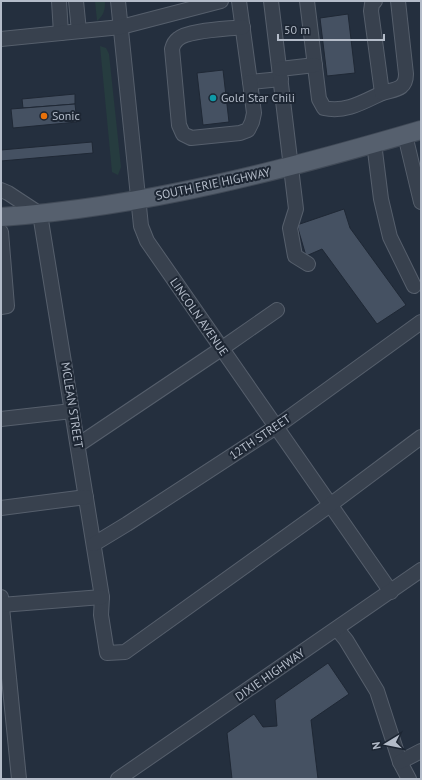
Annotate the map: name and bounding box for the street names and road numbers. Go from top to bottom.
street label: SOUTH ERIE HIGHWAY [154,164,272,203]
street label: LINCOLN AVENUE [167,275,232,359]
street label: MCLEAN STREET [58,361,87,449]
street label: 12TH STREET [226,410,293,463]
street label: DIXIE HIGHWAY [232,645,308,704]

